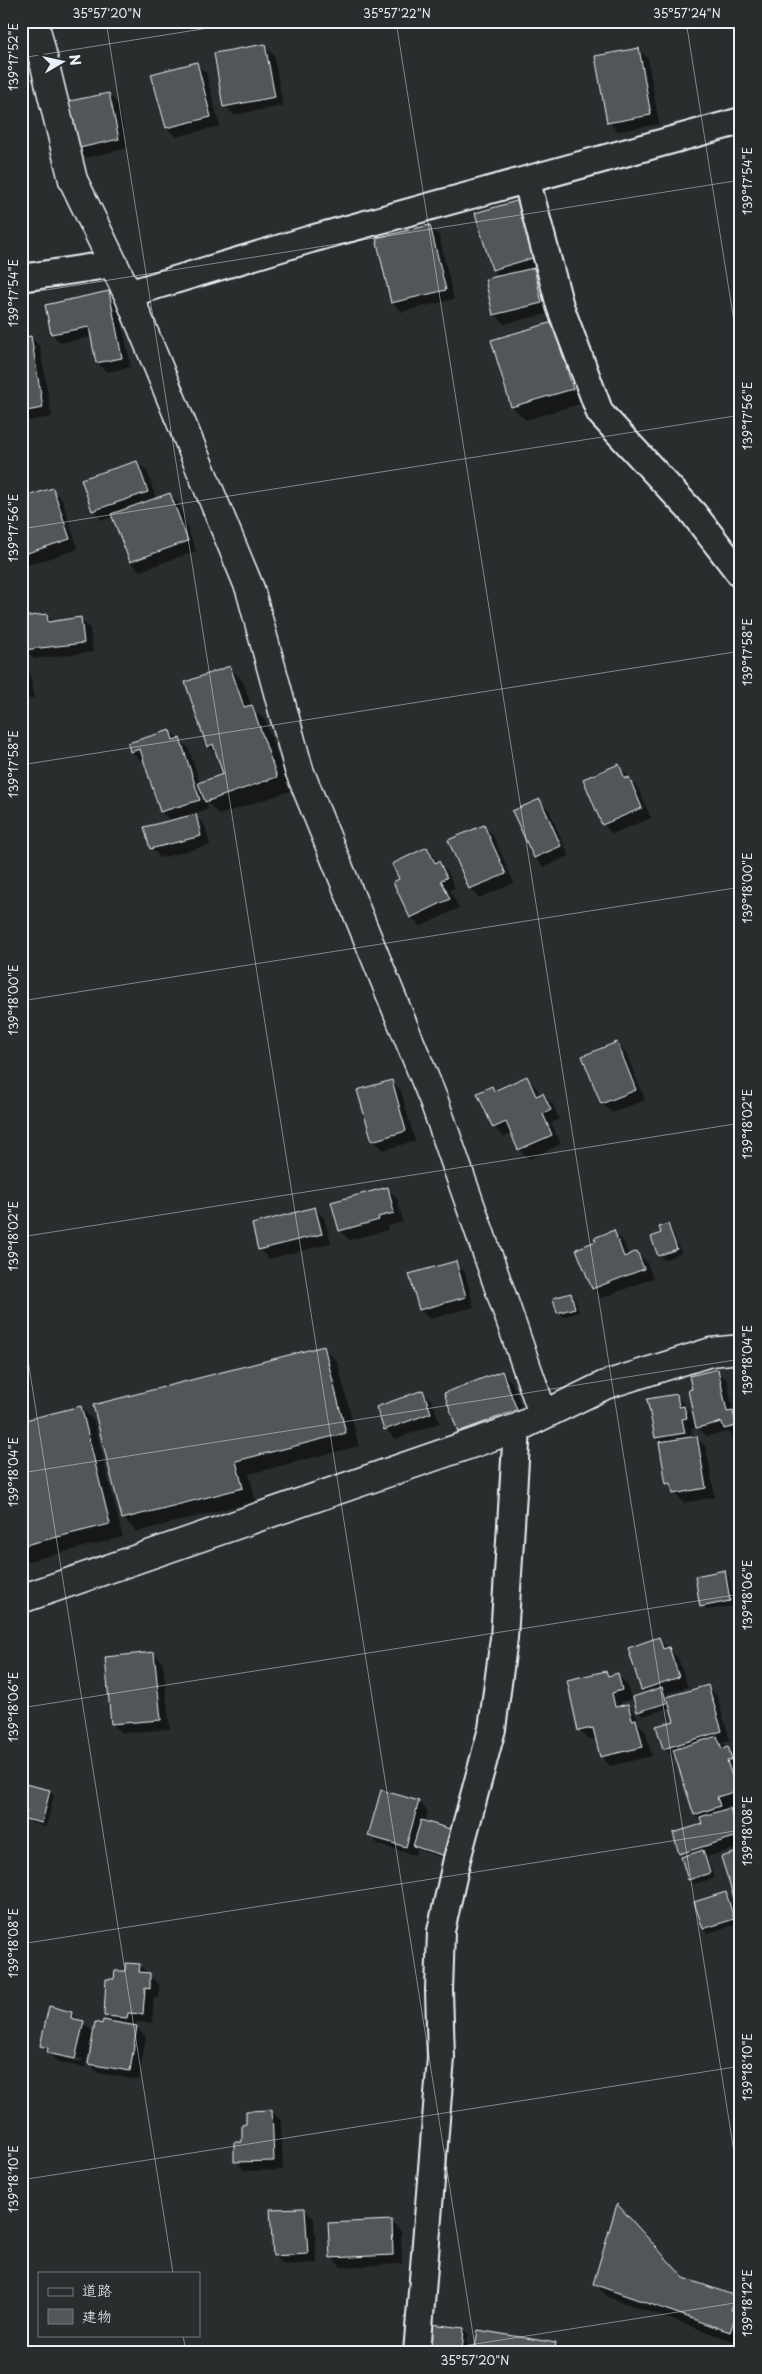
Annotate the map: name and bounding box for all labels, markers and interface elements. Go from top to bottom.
text: 35°57'20"N [73,4,141,22]
text: 35°57'22"N [363,4,431,22]
text: 35°57'24"N [653,4,721,22]
text: 139°17'52"E [4,23,22,91]
north arrow [38,38,88,88]
text: N [64,53,87,67]
text: 139°17'54"E [738,147,756,215]
text: 139°17'54"E [4,259,22,327]
text: 139°17'56"E [738,382,756,450]
text: 139°17'56"E [4,494,22,562]
text: 139°17'58"E [738,618,756,686]
text: 139°17'58"E [4,730,22,798]
text: 139°18'00"E [738,853,756,924]
text: 139°18'00"E [4,965,22,1036]
text: 139°18'02"E [738,1089,756,1159]
text: 139°18'02"E [4,1201,22,1271]
text: 139°18'04"E [738,1325,756,1395]
text: 139°18'04"E [4,1437,22,1507]
text: 139°18'06"E [738,1560,756,1630]
text: 139°18'06"E [4,1672,22,1742]
text: 139°18'08"E [738,1796,756,1866]
text: 139°18'08"E [4,1908,22,1978]
text: 139°18'10"E [738,2033,756,2101]
text: 139°18'10"E [4,2145,22,2213]
text: 139°18'12"E [738,2269,756,2337]
legend [38,2272,200,2336]
text: 道路 [82,2278,112,2301]
text: 建物 [82,2304,112,2327]
text: 35°57'20"N [441,2351,509,2369]

